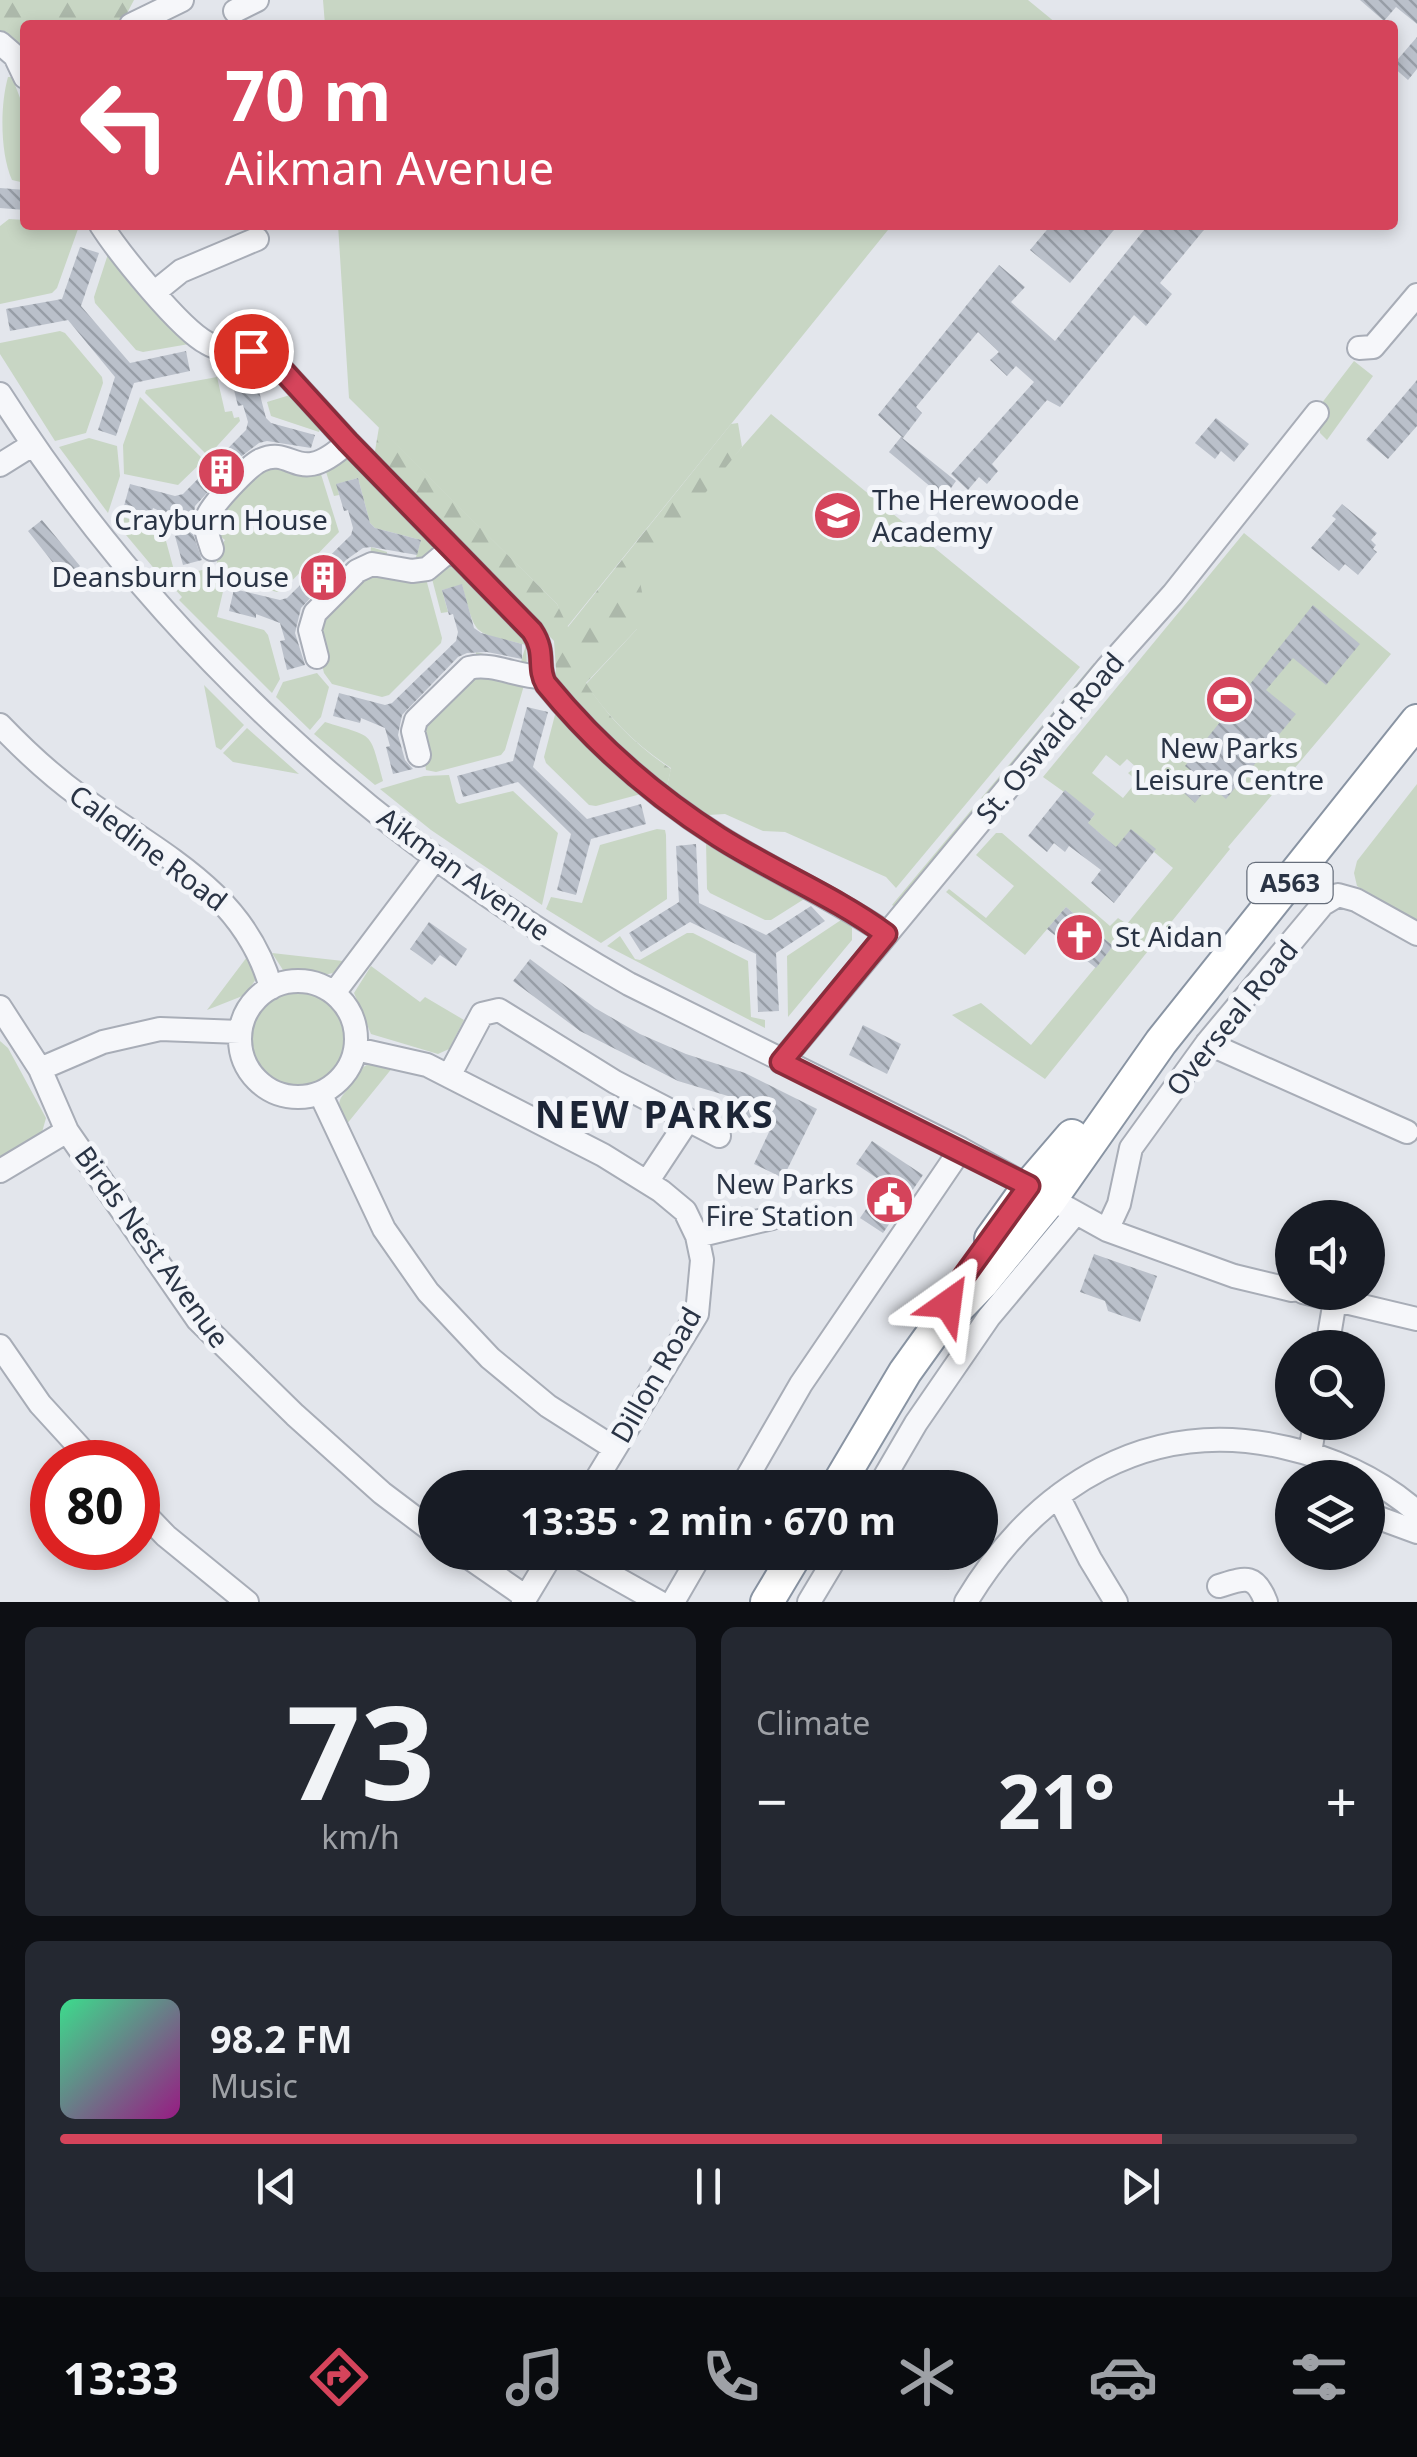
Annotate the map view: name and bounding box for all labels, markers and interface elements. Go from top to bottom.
text: 70 m [225,46,392,142]
icon: left [60,60,190,190]
text: Aikman Avenue [225,137,554,198]
pin [209,309,294,394]
icon: arrive [224,324,279,379]
building icon: Crayburn House [195,446,247,498]
place label: The Herewoode Academy [872,480,1080,550]
school or university icon: The Herewoode Academy [811,490,863,542]
place label: Crayburn House [114,500,328,538]
building icon: Deansburn House [298,551,350,603]
place label: Deansburn House [51,557,289,595]
street label: St. Oswald Road [966,644,1132,831]
sports icon: New Parks Leisure Centre [1203,674,1255,726]
place label: New Parks Leisure Centre [1134,728,1324,798]
street label: Caledine Road [62,775,235,919]
street label: Aikman Avenue [371,798,559,949]
road number: A563 [1248,863,1332,903]
church icon: St Aidan [1054,911,1106,963]
place label: St Aidan [1115,917,1223,955]
street label: Overseal Road [1157,932,1306,1103]
district label: NEW PARKS [535,1087,775,1139]
street label: Birds Nest Avenue [67,1138,239,1355]
place label: New Parks Fire Station [705,1164,854,1234]
public building icon: New Parks Fire Station [863,1174,915,1226]
map controls [1275,1200,1385,1570]
button: sound [1275,1200,1385,1310]
position arrow [896,1252,1000,1356]
street label: Dillon Road [601,1300,709,1449]
button: search [1275,1330,1385,1440]
speed limit sign: 80 [30,1440,160,1570]
button: layers [1275,1460,1385,1570]
text: 13:35 · 2 min · 670 m [520,1494,896,1546]
text: 73 [286,1661,435,1838]
text: Climate [756,1701,870,1744]
text: 21° [998,1749,1115,1851]
text: − [756,1763,787,1838]
text: + [1326,1763,1357,1838]
text: km/h [321,1815,400,1858]
text: 98.2 FM [210,2012,352,2064]
text: Music [210,2064,298,2107]
icon: previous [249,2159,304,2214]
icon: pause [681,2159,736,2214]
icon: next [1113,2159,1168,2214]
icon: directions [304,2342,374,2412]
icon: music [500,2342,570,2412]
icon: phone [696,2342,766,2412]
icon: climate [892,2342,962,2412]
icon: car [1088,2342,1158,2412]
icon: filters [1284,2342,1354,2412]
text: 13:33 [63,2347,179,2408]

